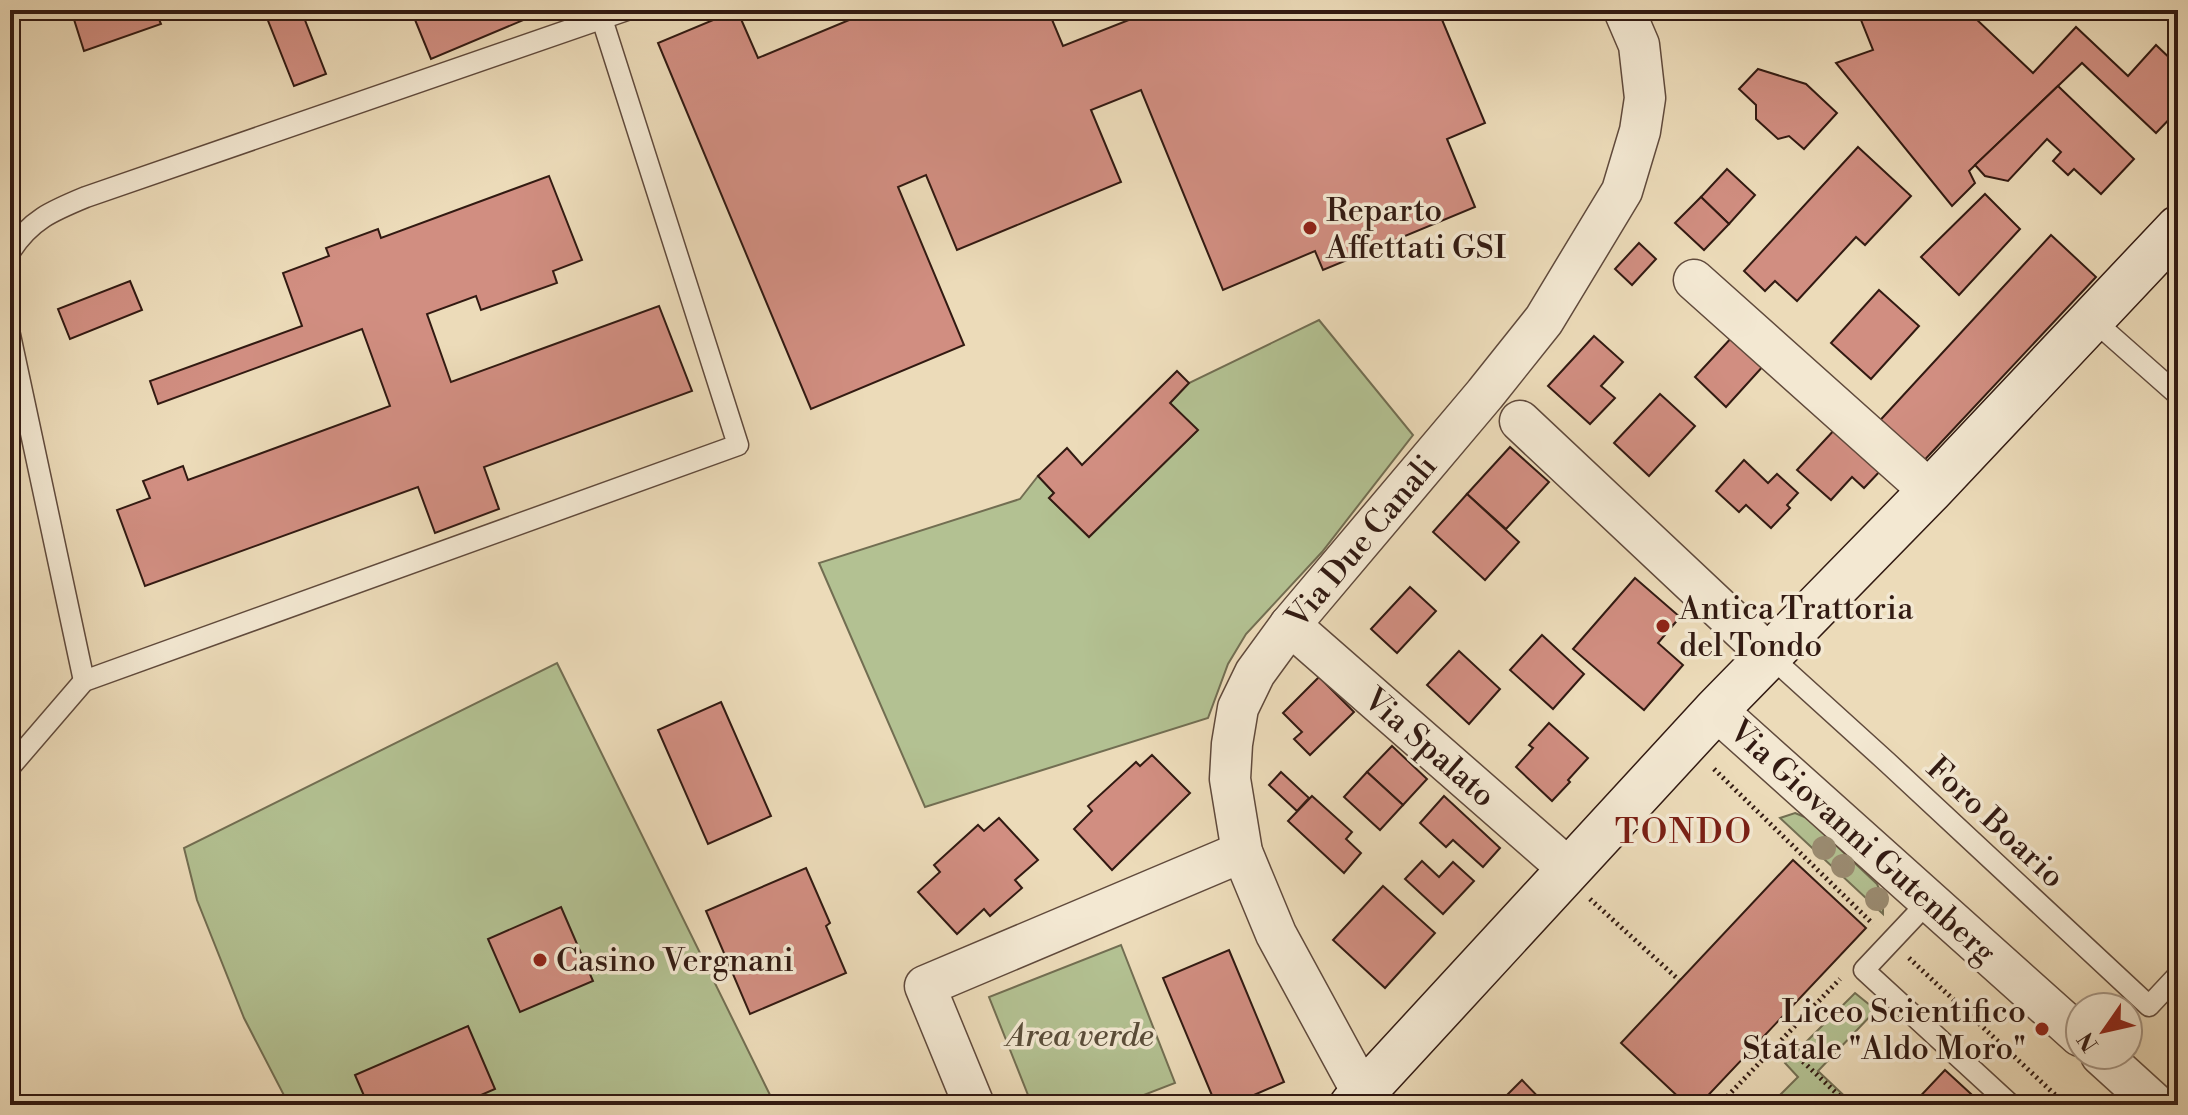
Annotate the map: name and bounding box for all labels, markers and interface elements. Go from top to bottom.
place label: Reparto Affettati GSI [1325,191,1506,268]
marker: Reparto Affettati GSI [1301,219,1319,237]
street label: Via Due Canali [1277,447,1446,637]
place label: Antica Trattoria del Tondo [1678,589,1914,666]
marker: Antica Trattoria del Tondo [1654,617,1672,635]
street label: Via Spalato [1354,679,1504,816]
street label: Via Giovanni Gutenberg [1720,710,2005,973]
street label: Foro Boario [1918,749,2073,897]
district label: TONDO [1615,812,1753,854]
place label: Casino Vergnani [556,941,794,981]
marker: Casino Vergnani [531,951,549,969]
north arrow [2064,991,2144,1071]
place label: Liceo Scientifico Statale "Aldo Moro" [1742,992,2026,1069]
park label: Area verde [1003,1016,1154,1056]
marker: Liceo Scientifico Statale "Aldo Moro" [2033,1020,2051,1038]
text: N [2072,1026,2105,1056]

